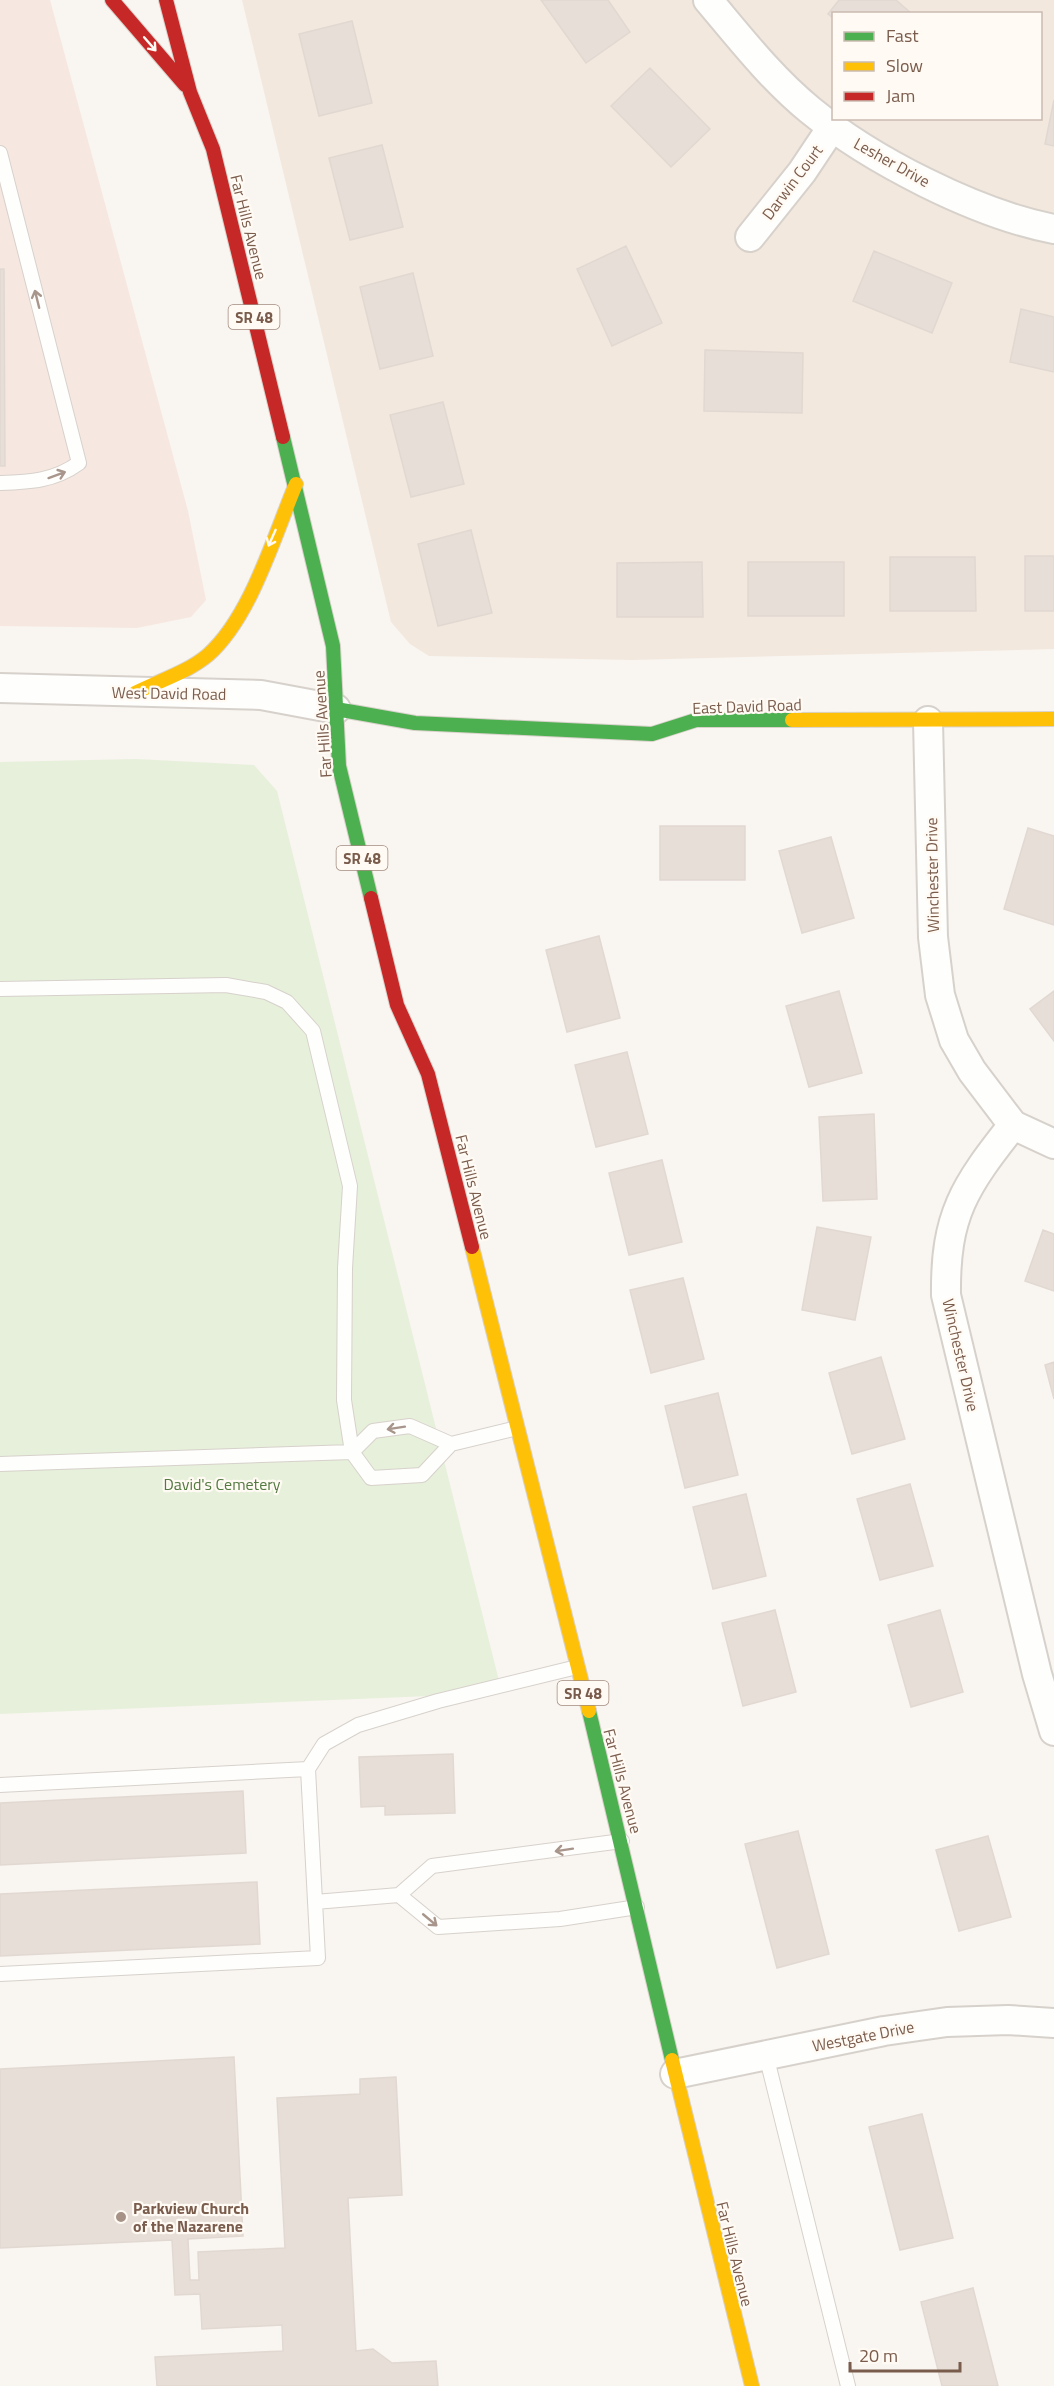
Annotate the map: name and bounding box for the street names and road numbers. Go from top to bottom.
street label: Lesher Drive [850,131,934,193]
street label: Darwin Court [756,139,828,224]
street label: Far Hills Avenue [224,172,274,282]
road number: SR 48 [228,305,280,329]
street label: Far Hills Avenue [306,669,338,779]
street label: West David Road [112,680,226,706]
street label: East David Road [692,692,802,720]
street label: Winchester Drive [919,817,945,933]
road number: SR 48 [336,846,388,870]
street label: Far Hills Avenue [449,1132,499,1242]
street label: Winchester Drive [936,1296,986,1414]
road number: SR 48 [558,1681,608,1705]
street label: Far Hills Avenue [597,1726,649,1836]
street label: Westgate Drive [810,2014,916,2058]
street label: Far Hills Avenue [710,2199,760,2309]

